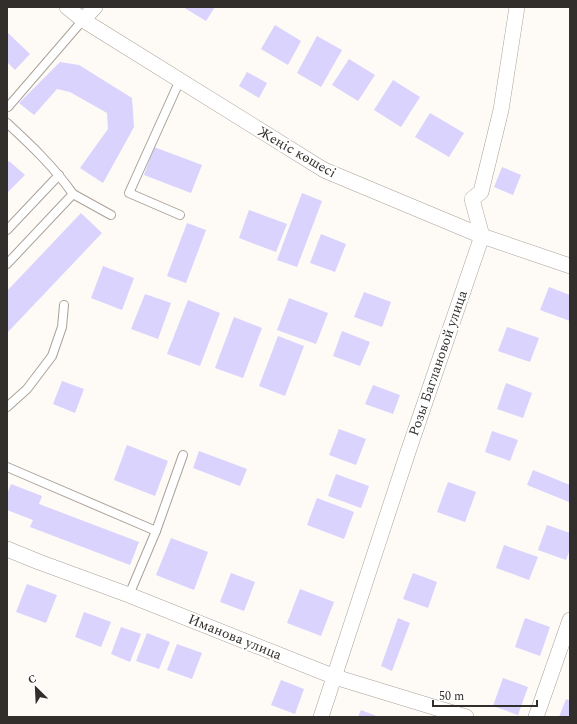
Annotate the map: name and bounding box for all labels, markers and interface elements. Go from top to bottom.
street label: Жеңіс көшесі [254,121,340,183]
street label: Розы Баглановой улица [403,287,473,439]
street label: Иманова улица [185,609,285,665]
north arrow [16,668,56,708]
text: С [25,670,39,689]
scale bar [433,682,537,708]
text: 50 m [439,687,464,706]

